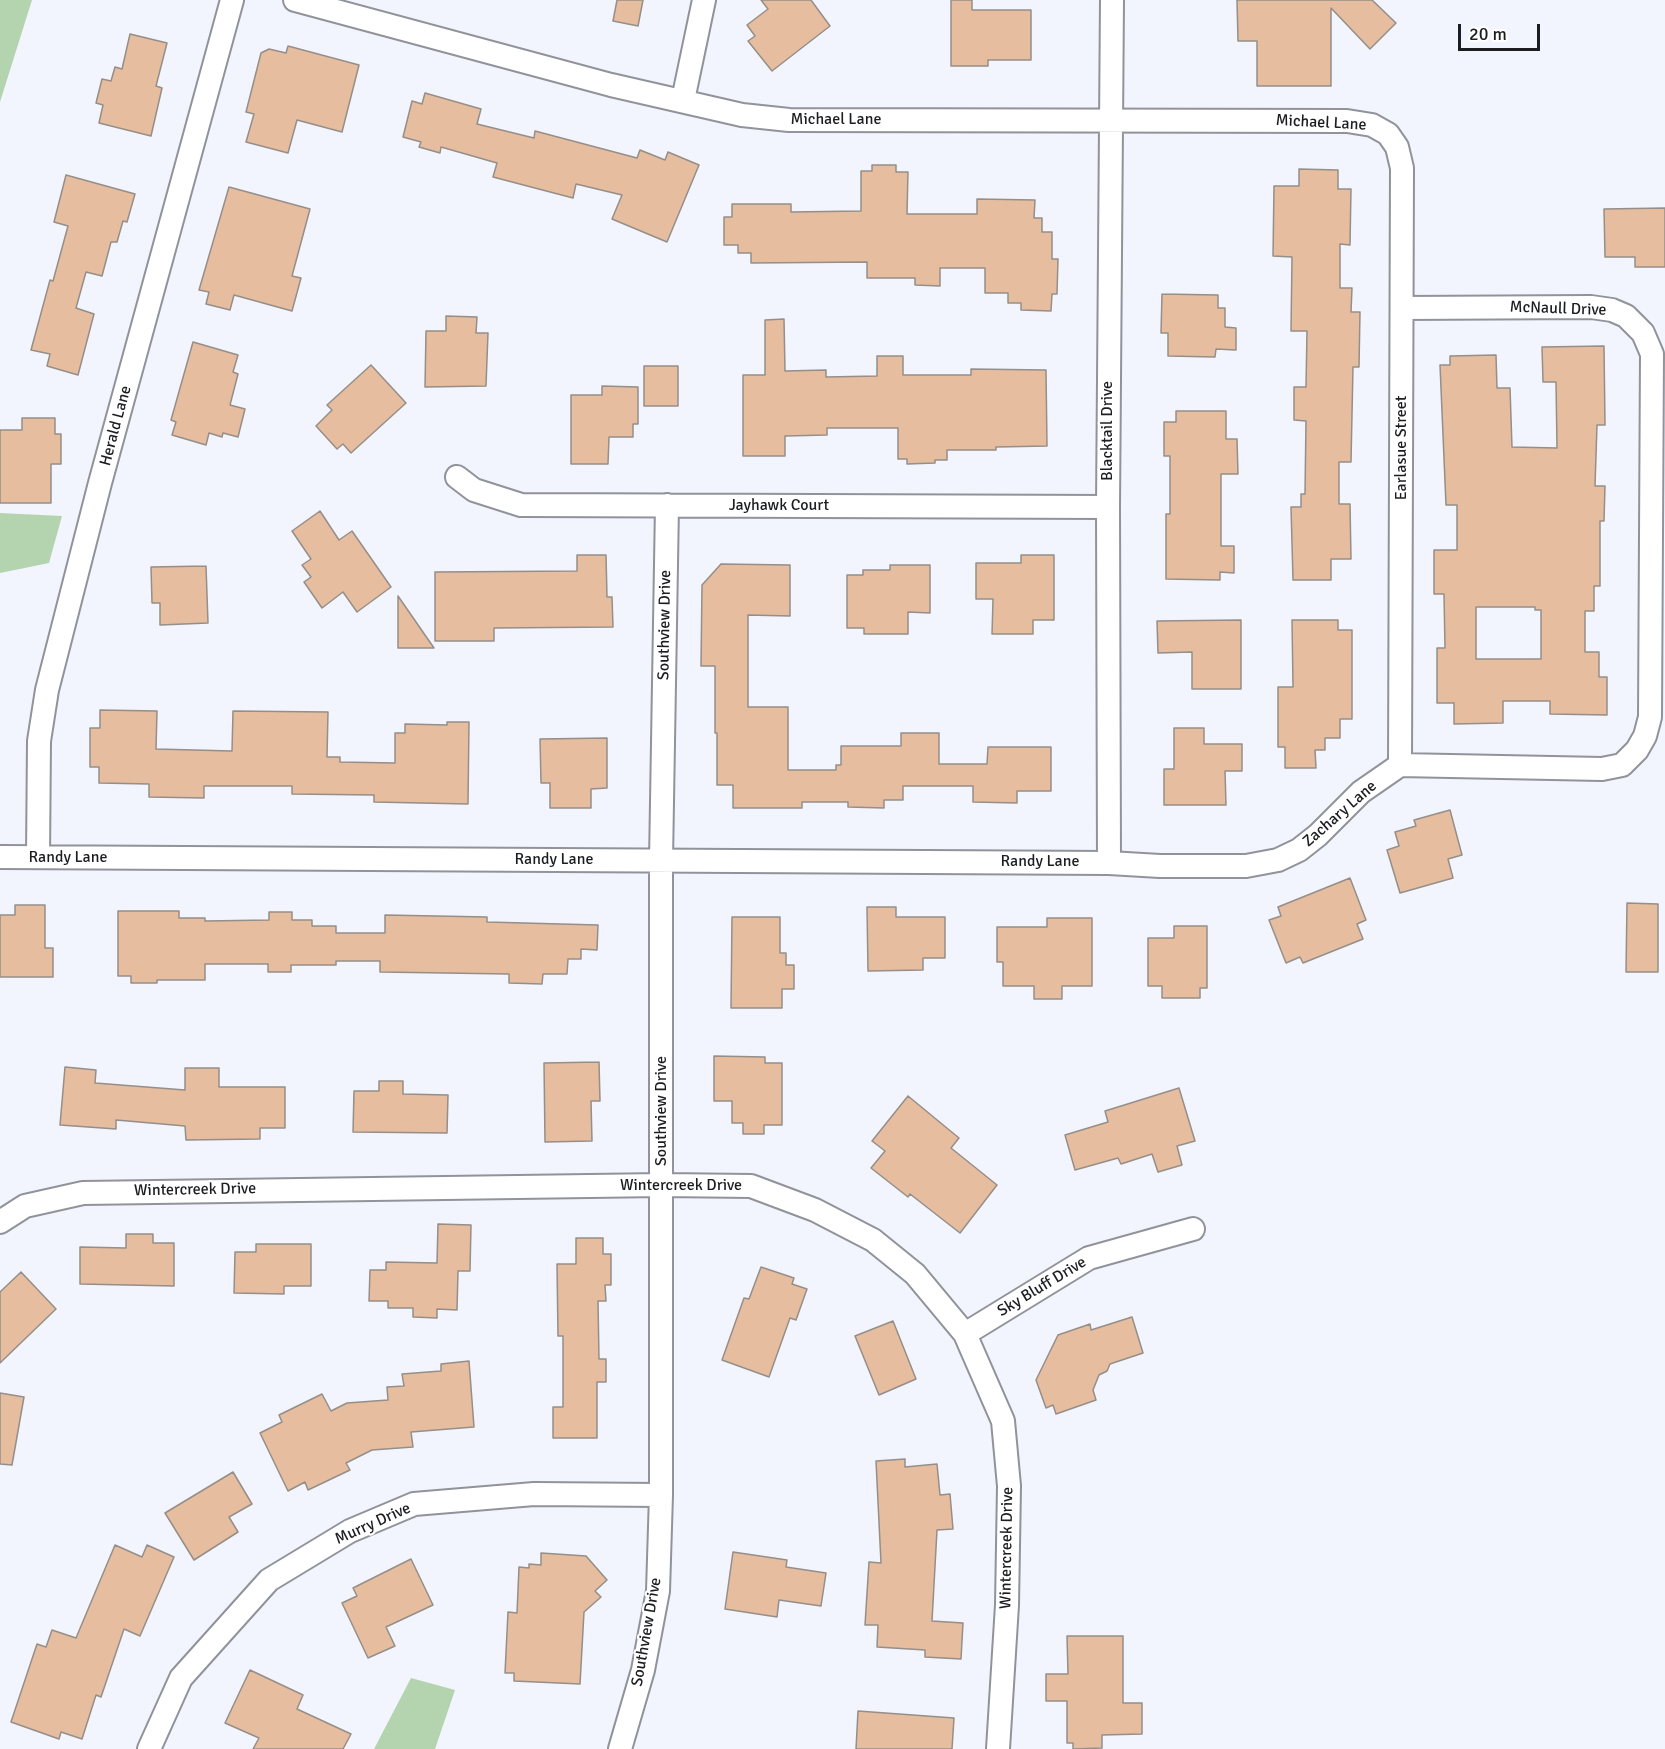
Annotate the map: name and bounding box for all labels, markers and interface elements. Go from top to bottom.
scale bar [1461,12,1544,50]
text: 20 m [1469,23,1507,45]
street label: Michael Lane [791,110,881,130]
street label: Michael Lane [1275,111,1367,135]
street label: McNaull Drive [1509,298,1607,320]
street label: Blacktail Drive [1098,381,1118,481]
street label: Herald Lane [96,384,136,468]
street label: Earlasue Street [1392,396,1412,500]
street label: Jayhawk Court [729,496,829,516]
street label: Southview Drive [654,570,676,680]
street label: Zachary Lane [1299,777,1381,851]
street label: Randy Lane [29,848,107,868]
street label: Randy Lane [515,850,593,870]
street label: Randy Lane [1001,852,1079,872]
street label: Southview Drive [652,1056,672,1166]
street label: Wintercreek Drive [620,1176,742,1196]
street label: Wintercreek Drive [134,1179,256,1201]
street label: Sky Bluff Drive [994,1253,1090,1321]
street label: Wintercreek Drive [996,1487,1018,1609]
street label: Murry Drive [332,1499,414,1549]
street label: Southview Drive [628,1576,666,1688]

